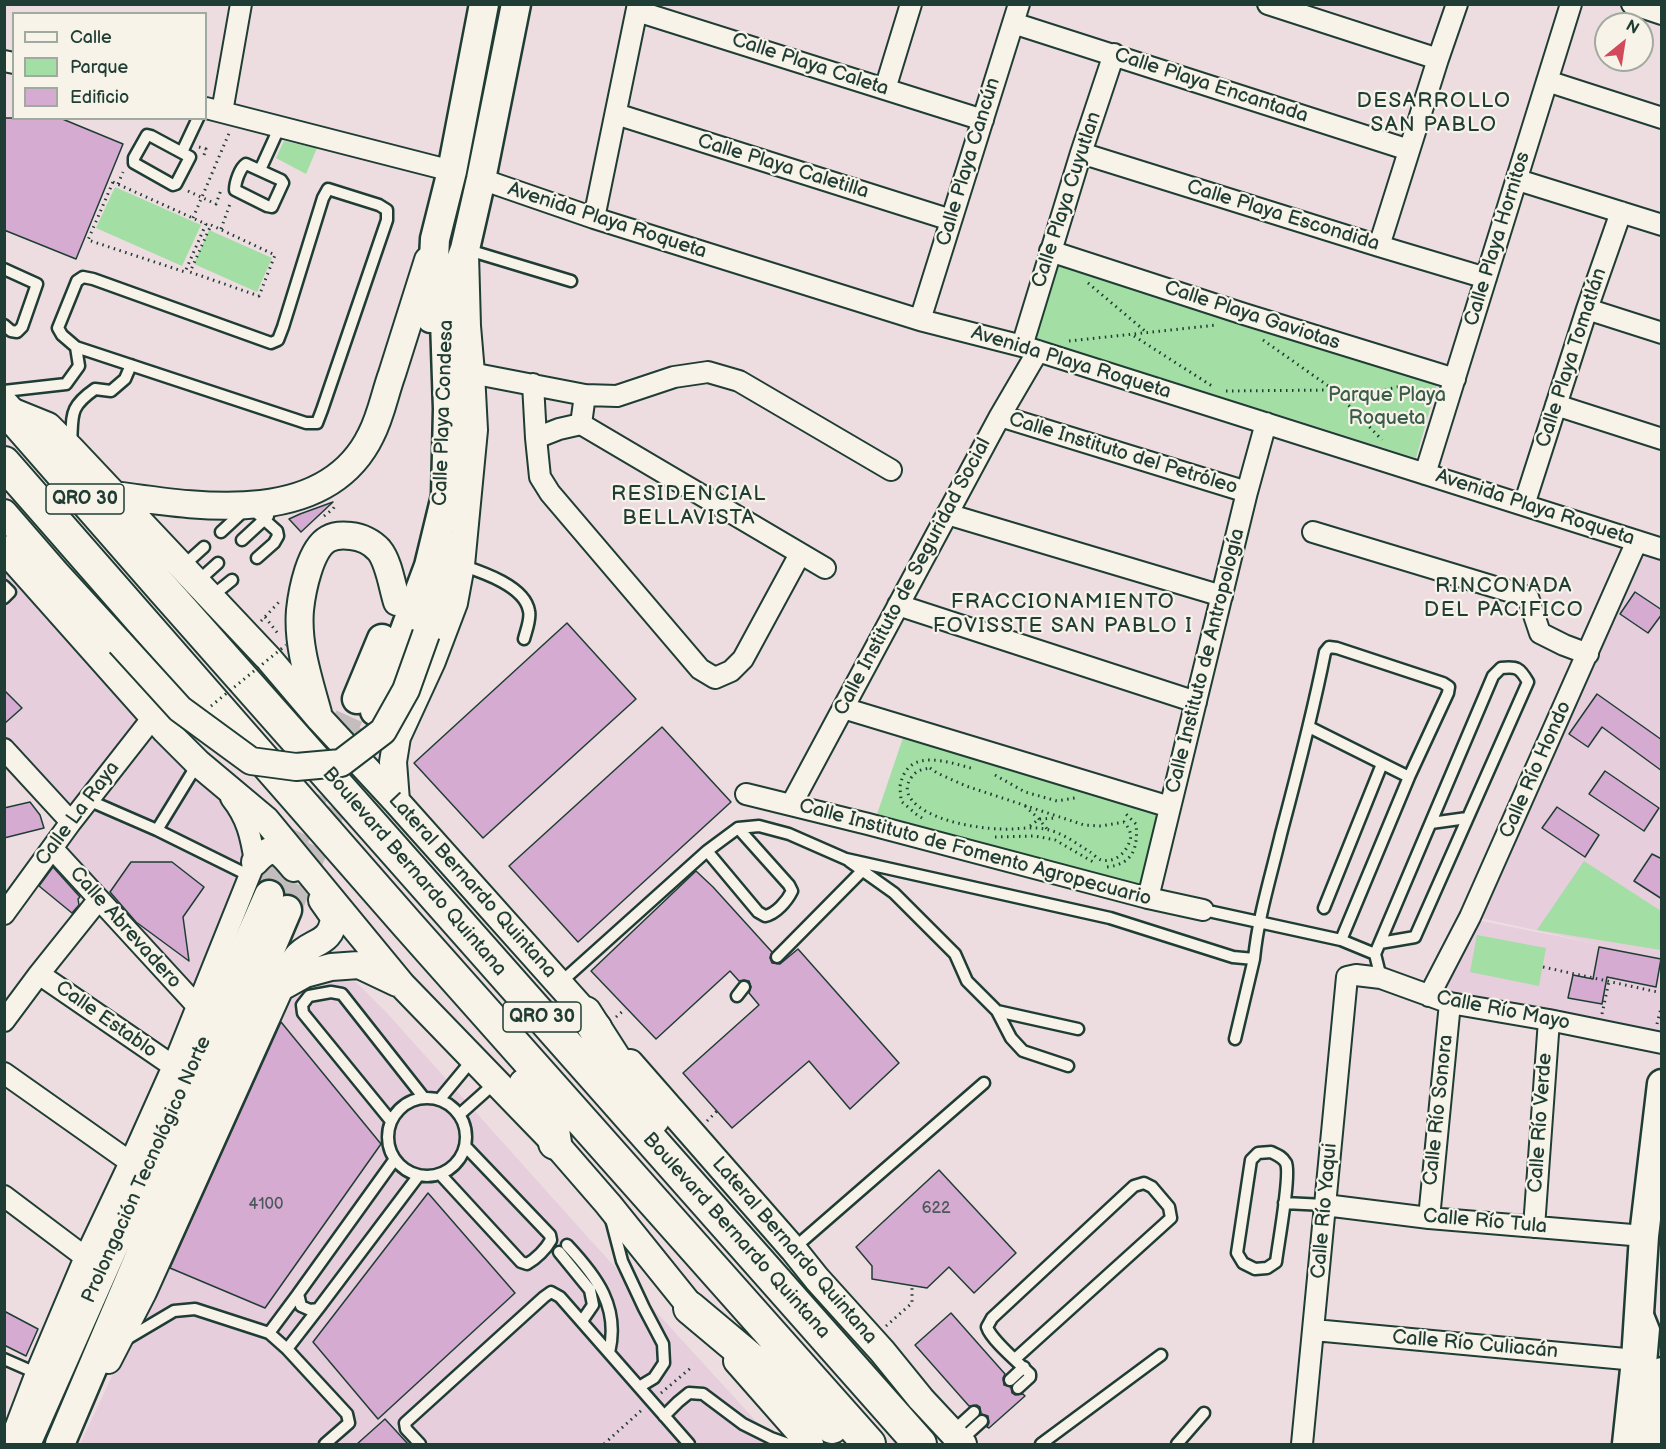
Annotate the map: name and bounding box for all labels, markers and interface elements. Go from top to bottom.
legend [12,12,207,120]
north arrow [1594,12,1654,72]
text: N [1622,16,1642,39]
text: Calle [70,27,112,48]
street label: Calle Playa Caleta [728,28,892,102]
street label: Calle Playa Encantada [1111,43,1311,129]
text: Parque [70,57,128,78]
street label: Calle Playa Cancún [932,75,1006,249]
text: Edificio [70,87,129,108]
district label: DESARROLLO SAN PABLO [1356,89,1512,139]
street label: Calle Playa Cuyutlan [1027,109,1107,291]
street label: Calle Playa Caletilla [695,130,871,204]
street label: Calle Playa Hornitos [1460,149,1536,329]
street label: Calle Playa Escondida [1184,175,1382,257]
street label: Avenida Playa Roqueta [505,178,709,264]
street label: Calle Playa Tomatlán [1532,265,1612,451]
street label: Calle Playa Gaviotas [1161,276,1343,356]
street label: Calle Playa Condesa [429,319,459,507]
street label: Avenida Playa Roqueta [968,321,1174,405]
park label: Parque Playa Roqueta [1328,384,1446,431]
street label: Calle Instituto del Petróleo [1006,408,1240,500]
street label: Calle Instituto de Seguridad Social [829,434,997,720]
street label: Avenida Playa Roqueta [1433,465,1637,551]
district label: RESIDENCIAL BELLAVISTA [611,482,767,532]
road number: QRO 30 [46,484,124,514]
street label: Calle Instituto de Antropología [1161,526,1251,796]
district label: RINCONADA DEL PACIFICO [1424,574,1584,624]
district label: FRACCIONAMIENTO FOVISSTE SAN PABLO I [933,590,1193,640]
street label: Calle Río Hondo [1495,698,1577,842]
street label: Calle La Raya [31,757,125,871]
street label: Boulevard Bernardo Quintana [317,763,511,981]
street label: Lateral Bernardo Quintana [383,789,561,983]
street label: Calle Instituto de Fomento Agropecuario [796,794,1154,912]
street label: Calle Abrevadero [64,862,186,994]
street label: Calle Establo [51,976,161,1064]
street label: Calle Río Mayo [1434,986,1572,1036]
road number: QRO 30 [503,1002,581,1032]
street label: Prolongación Tecnológico Norte [77,1033,217,1307]
street label: Calle Río Sonora [1419,1033,1459,1187]
street label: Calle Río Verde [1524,1052,1558,1194]
street label: Boulevard Bernardo Quintana [637,1128,835,1344]
street label: Calle Río Yaqui [1307,1142,1343,1280]
street label: Lateral Bernardo Quintana [706,1153,882,1349]
house number: 4100 [249,1195,283,1215]
house number: 622 [922,1199,950,1219]
street label: Calle Río Tula [1422,1205,1548,1239]
street label: Calle Río Culiacán [1391,1326,1559,1364]

